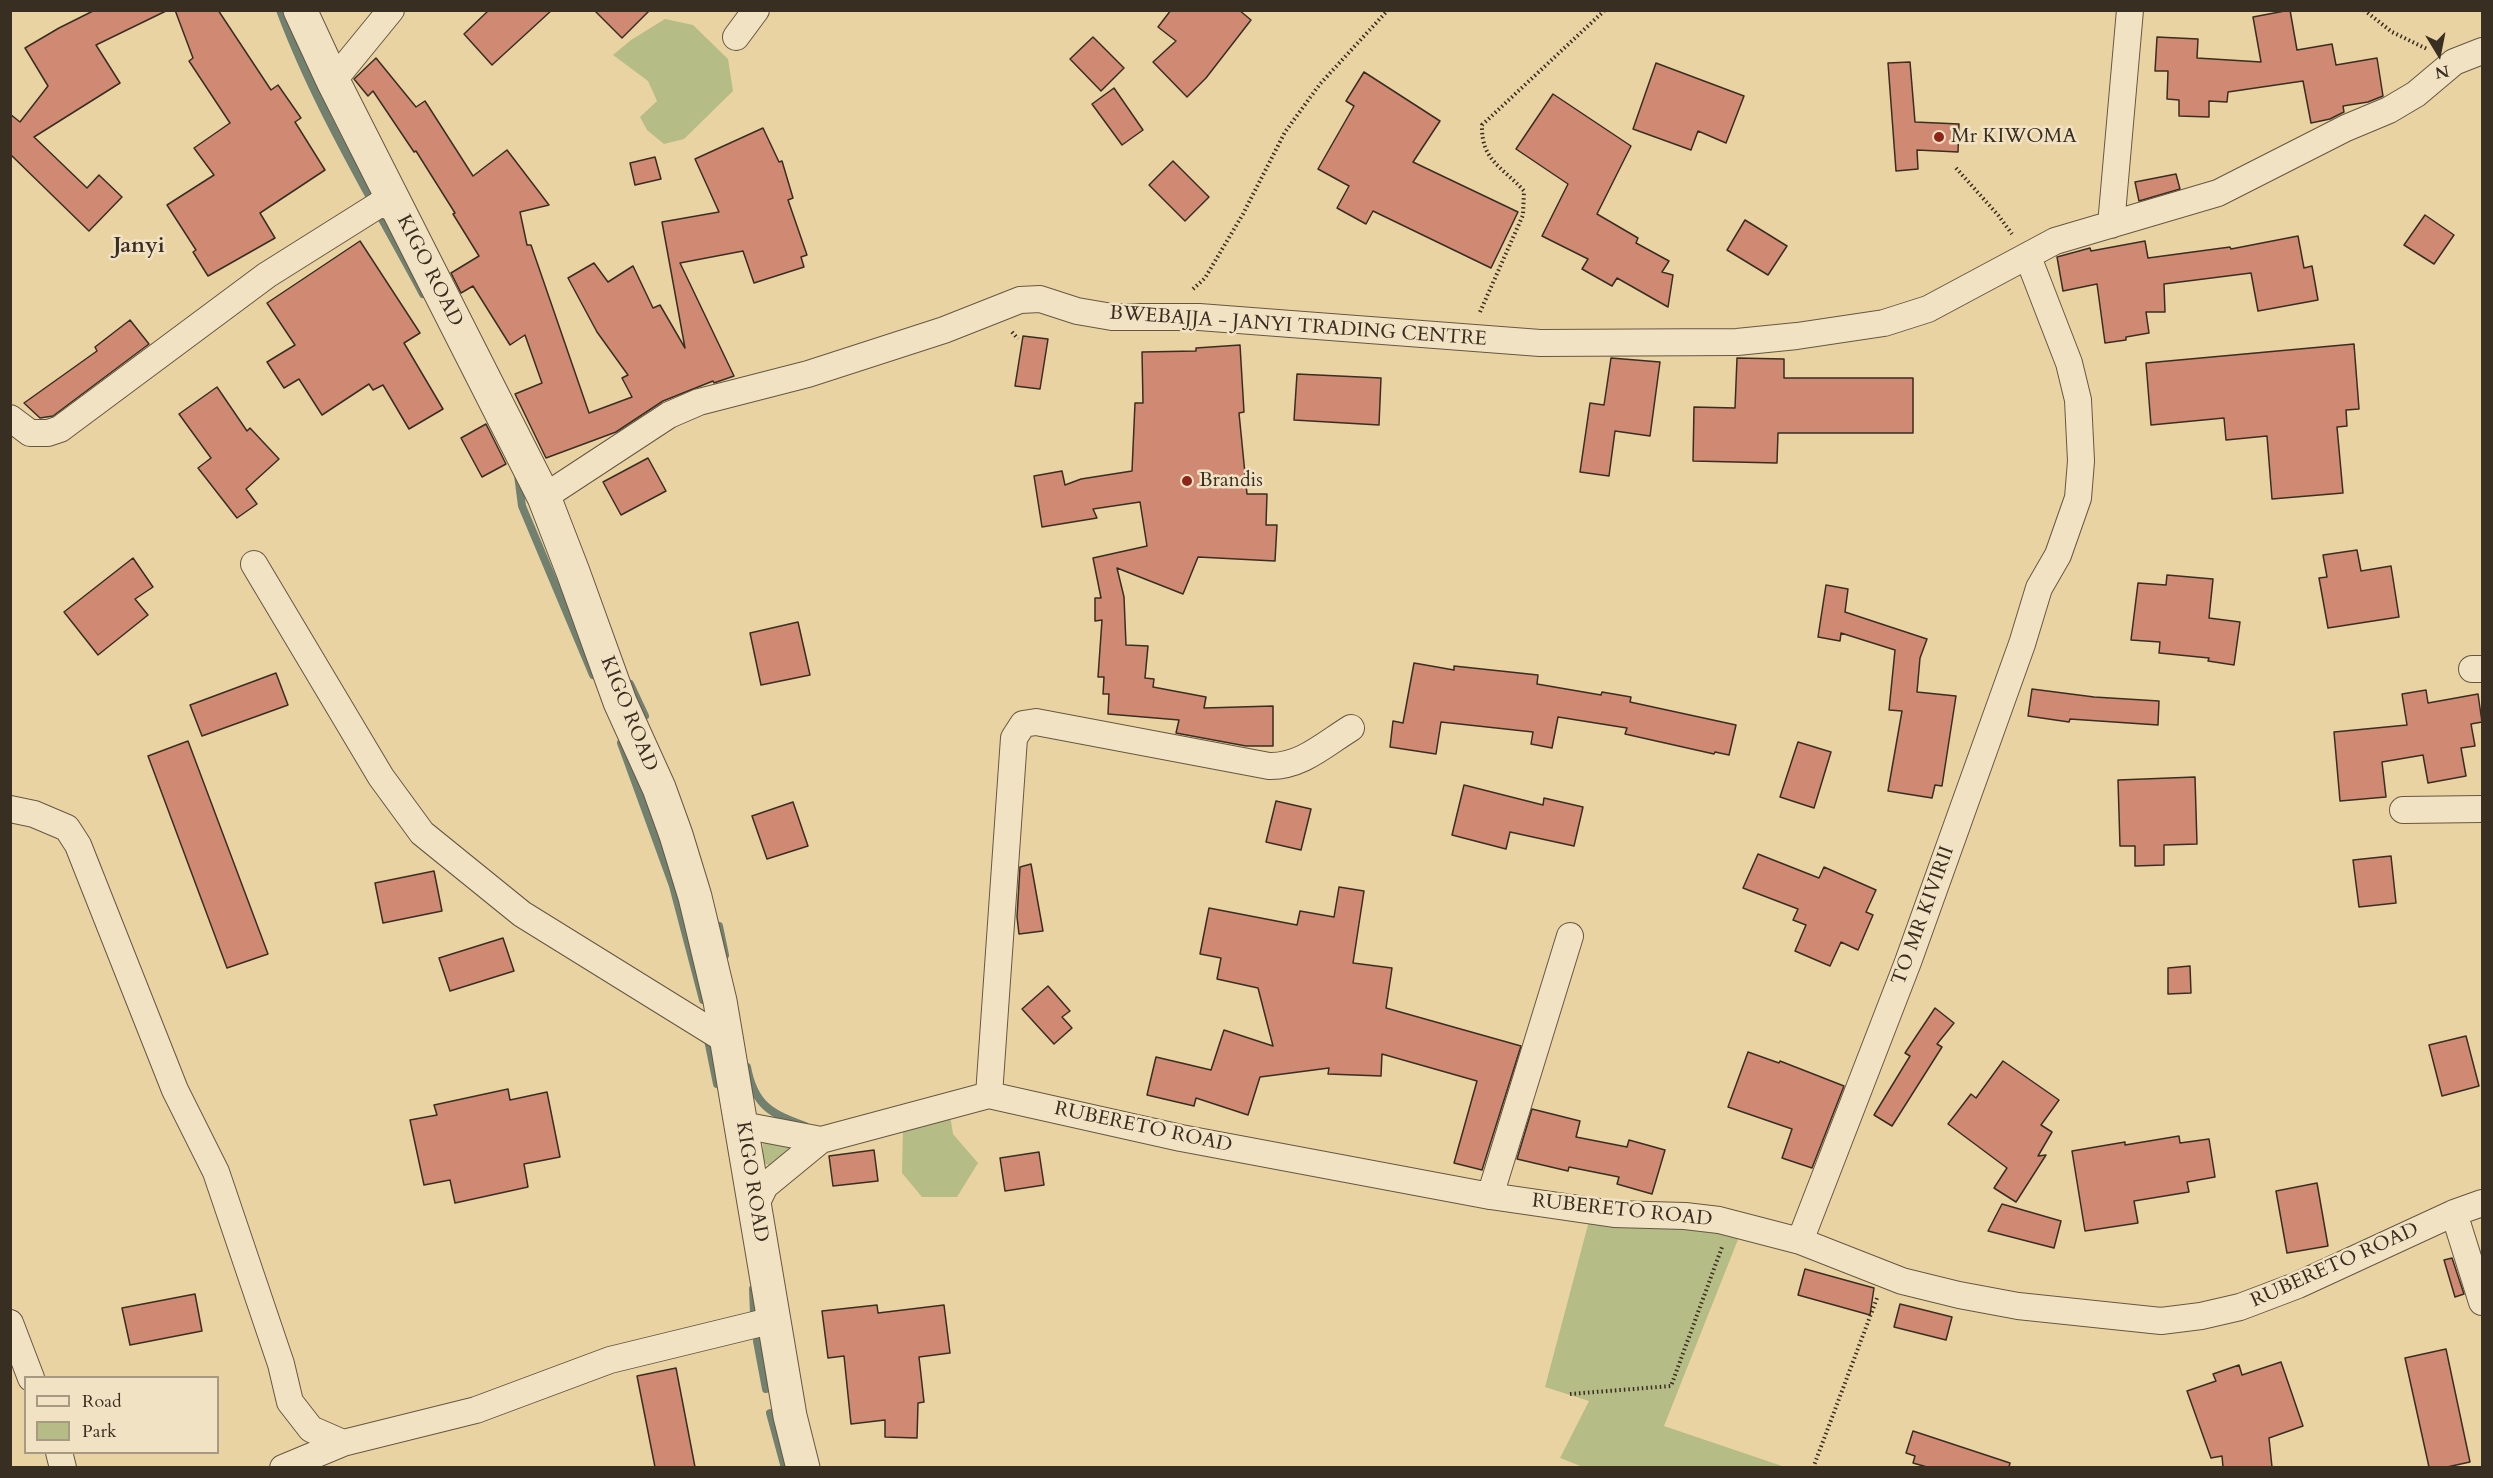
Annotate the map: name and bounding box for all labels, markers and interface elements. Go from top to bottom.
north arrow [2409,24,2469,84]
text: N [2433,60,2451,84]
place label: Mr KIWOMA [1951,125,2077,149]
marker: Mr KIWOMA [1932,130,1946,144]
street label: KIGO ROAD [391,211,467,331]
district label: Janyi [113,234,165,260]
street label: BWEBAJJA - JANYI TRADING CENTRE [1109,302,1487,352]
place label: Brandis [1199,469,1263,493]
marker: Brandis [1180,474,1194,488]
street label: KIGO ROAD [594,653,662,775]
street label: TO MR KIVIRII [1888,843,1960,989]
street label: RUBERETO ROAD [1052,1097,1234,1159]
street label: KIGO ROAD [730,1120,772,1244]
street label: RUBERETO ROAD [1531,1190,1713,1232]
street label: RUBERETO ROAD [2247,1218,2423,1314]
legend [24,1376,219,1454]
text: Road [82,1389,122,1414]
text: Park [82,1419,117,1444]

